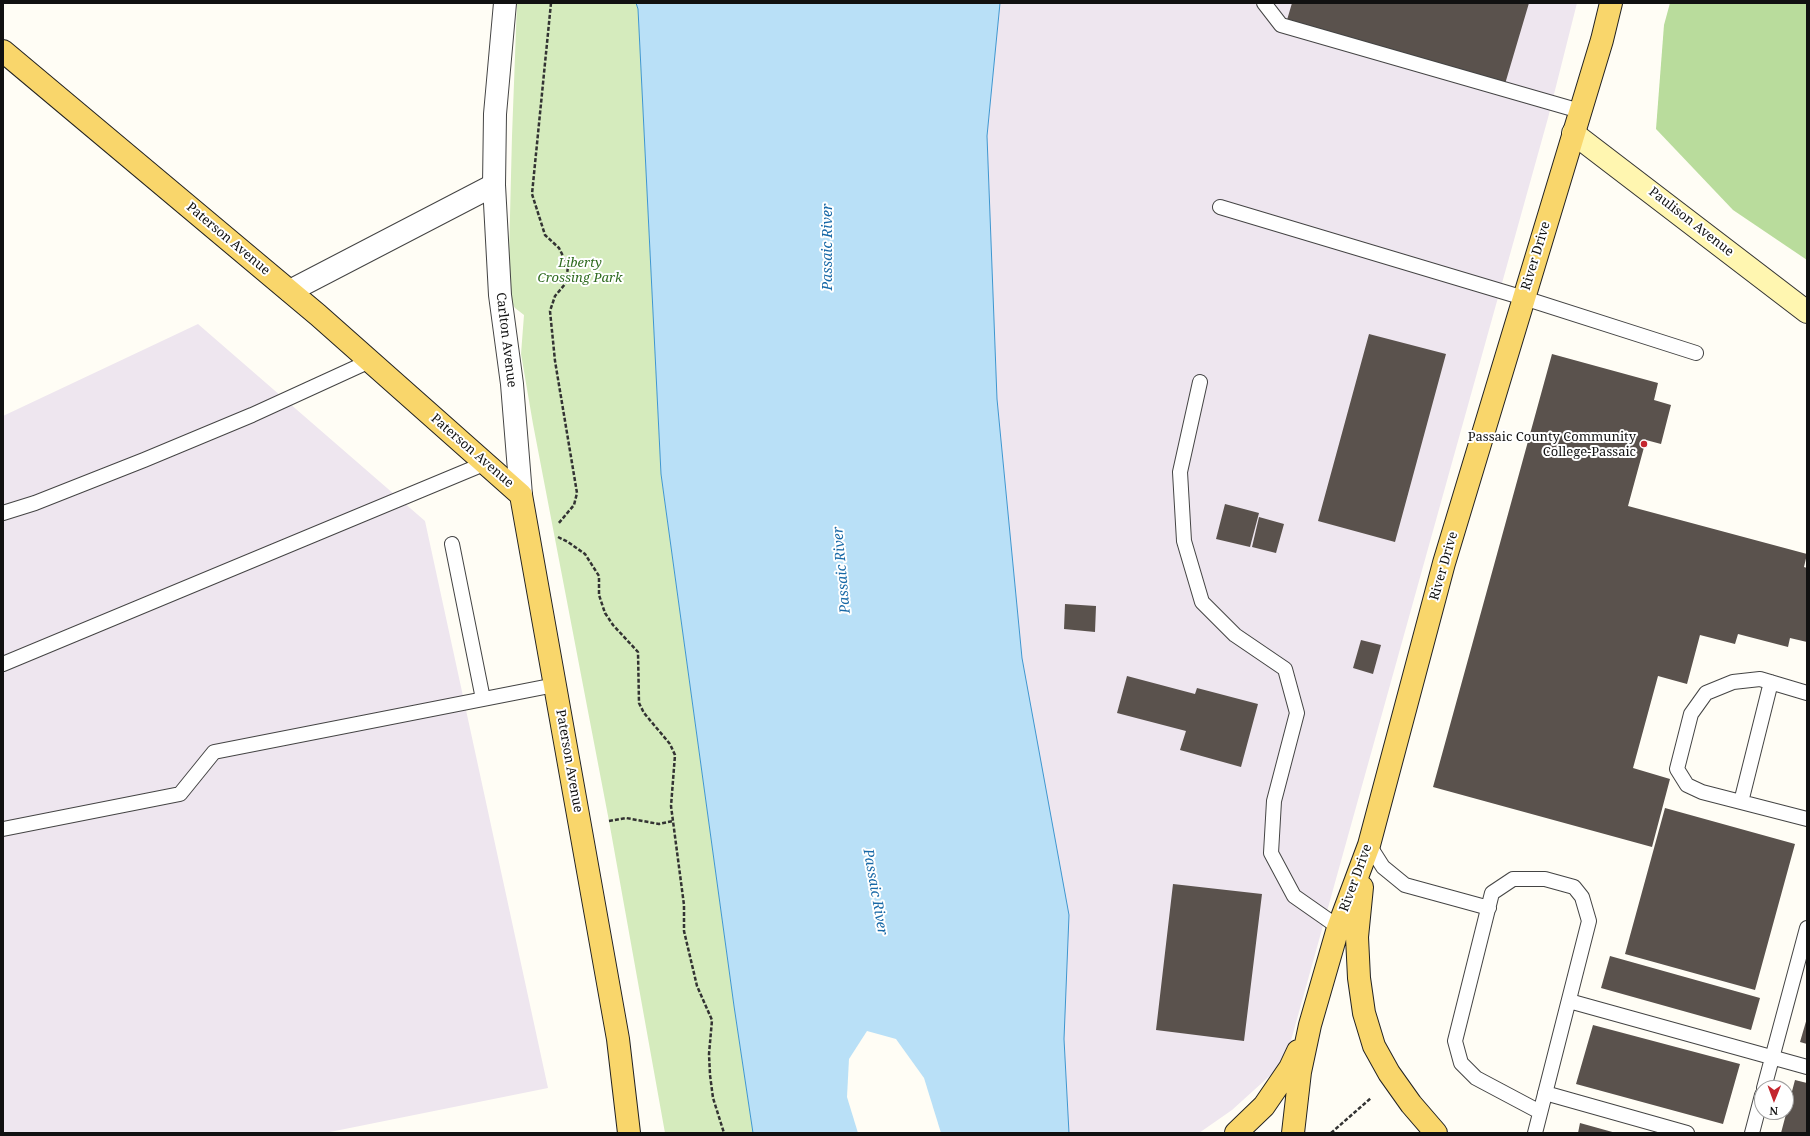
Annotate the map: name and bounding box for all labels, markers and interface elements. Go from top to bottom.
street label: Paulison Avenue [1646,184,1736,260]
street label: Paterson Avenue [183,199,273,279]
water label: Passaic River [820,203,836,291]
street label: River Drive [1518,220,1554,292]
park label: Liberty Crossing Park [538,255,622,286]
street label: Carlton Avenue [492,292,520,388]
street label: Paterson Avenue [427,411,517,491]
place label: Passaic County Community College-Passaic [1468,429,1636,460]
marker: Passaic County Community College-Passaic [1639,439,1649,449]
water label: Passaic River [830,526,854,614]
street label: River Drive [1427,530,1461,602]
street label: Paterson Avenue [552,708,586,814]
street label: River Drive [1337,842,1375,914]
water label: Passaic River [859,848,891,936]
north arrow [1754,1080,1794,1120]
text: N [1769,1104,1778,1119]

